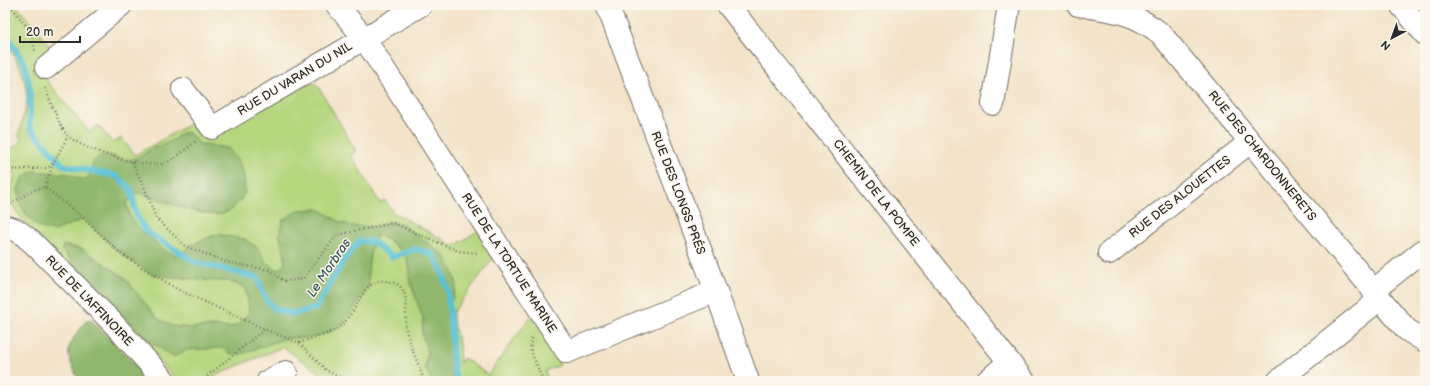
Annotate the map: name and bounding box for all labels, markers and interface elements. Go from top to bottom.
scale bar [20,18,80,44]
north arrow [1372,18,1412,58]
text: 20 m [26,25,53,40]
text: N [1378,38,1393,53]
street label: RUE DU VARAN DU NIL [235,39,355,119]
street label: RUE DES CHARDONNERETS [1205,88,1319,224]
street label: RUE DES LONGS PRÉS [648,129,709,257]
street label: CHEMIN DE LA POMPE [830,137,922,249]
street label: RUE DES ALOUETTES [1126,153,1234,241]
street label: RUE DE LA TORTUE MARINE [458,190,560,336]
water label: Le Morbras [304,235,355,300]
street label: RUE DE L'AFFINOIRE [42,253,136,349]

